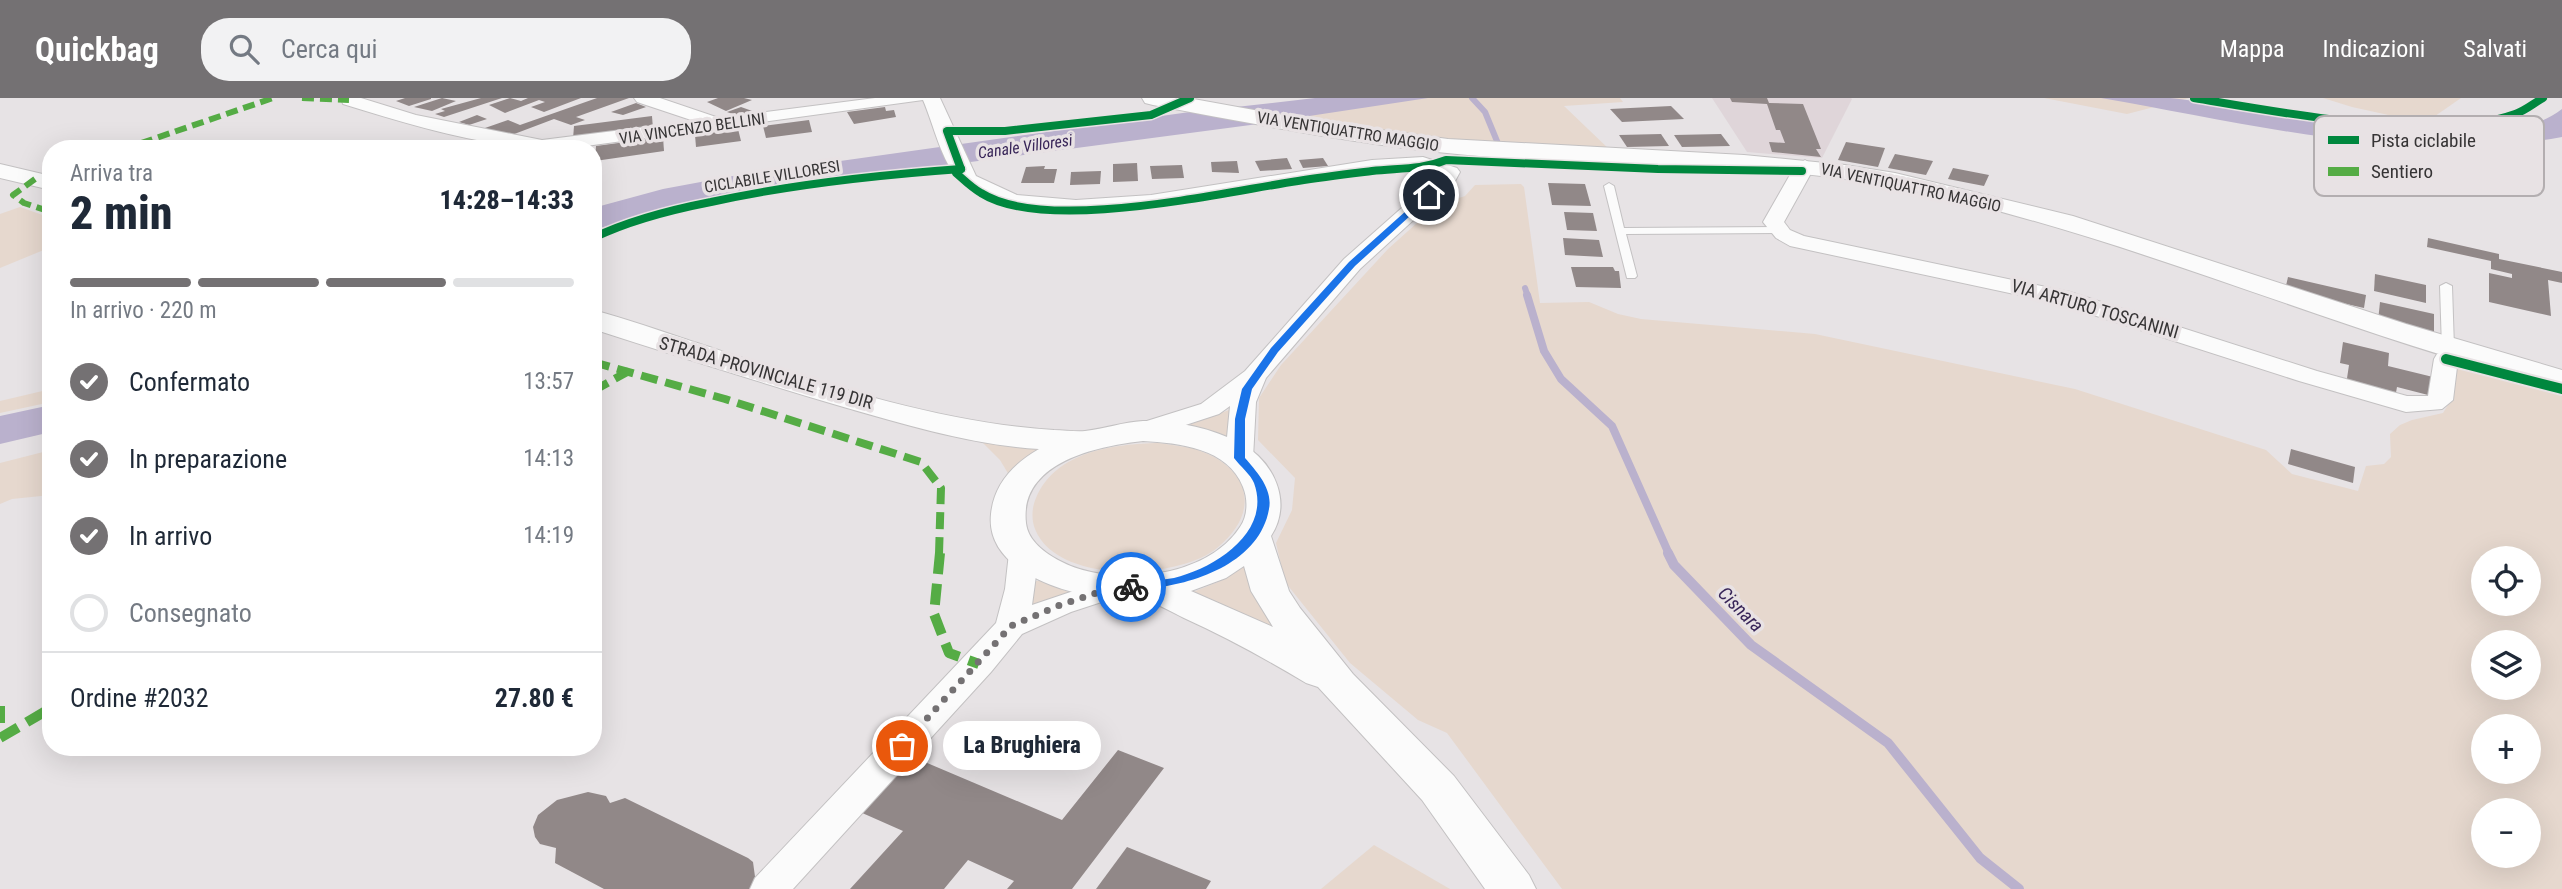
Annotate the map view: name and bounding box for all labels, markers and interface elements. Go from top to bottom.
search box [201,18,691,81]
text: Quickbag [35,30,159,69]
icon: search [225,30,263,68]
text: Cerca qui [281,34,378,64]
text: Mappa [2220,35,2285,63]
text: Indicazioni [2323,35,2425,63]
text: Salvati [2463,35,2527,63]
street label: VIA VENTIQUATTRO MAGGIO [1256,108,1440,155]
street label: VIA VINCENZO BELLINI [618,109,766,148]
legend [2314,116,2544,196]
text: Pista ciclabile [2371,129,2476,152]
water label: Canale Villoresi [977,130,1074,163]
street label: CICLABILE VILLORESI [703,156,841,197]
street label: VIA VENTIQUATTRO MAGGIO [1819,159,2003,216]
text: Arriva tra [70,160,153,187]
text: Sentiero [2371,160,2433,183]
pin [1399,165,1459,225]
icon: home [1410,176,1448,214]
text: 14:28–14:33 [440,185,574,215]
text: 2 min [70,186,173,240]
street label: VIA ARTURO TOSCANINI [2009,275,2181,342]
text: In arrivo · 220 m [70,297,217,324]
street label: STRADA PROVINCIALE 119 DIR [657,332,876,413]
icon: check [70,363,108,401]
text: Confermato [129,367,250,397]
text: 13:57 [523,368,574,395]
icon: check [70,440,108,478]
text: In preparazione [129,444,287,474]
text: 14:13 [523,445,574,472]
icon: check [70,517,108,555]
text: In arrivo [129,521,212,551]
text: 14:19 [523,522,574,549]
map controls [2471,546,2541,868]
button: locate [2471,546,2541,616]
courier [1096,552,1166,622]
icon: bike [1112,568,1150,606]
water label: Cisnara [1713,582,1768,637]
text: Consegnato [129,598,252,628]
button: layers [2471,630,2541,700]
text: Ordine #2032 [70,683,209,713]
text: 27.80 € [495,683,574,713]
button: + [2471,714,2541,784]
pin [872,716,932,776]
callout: La Brughiera [944,722,1102,770]
icon: bag [883,727,921,765]
text: La Brughiera [963,732,1081,759]
button: − [2471,798,2541,868]

